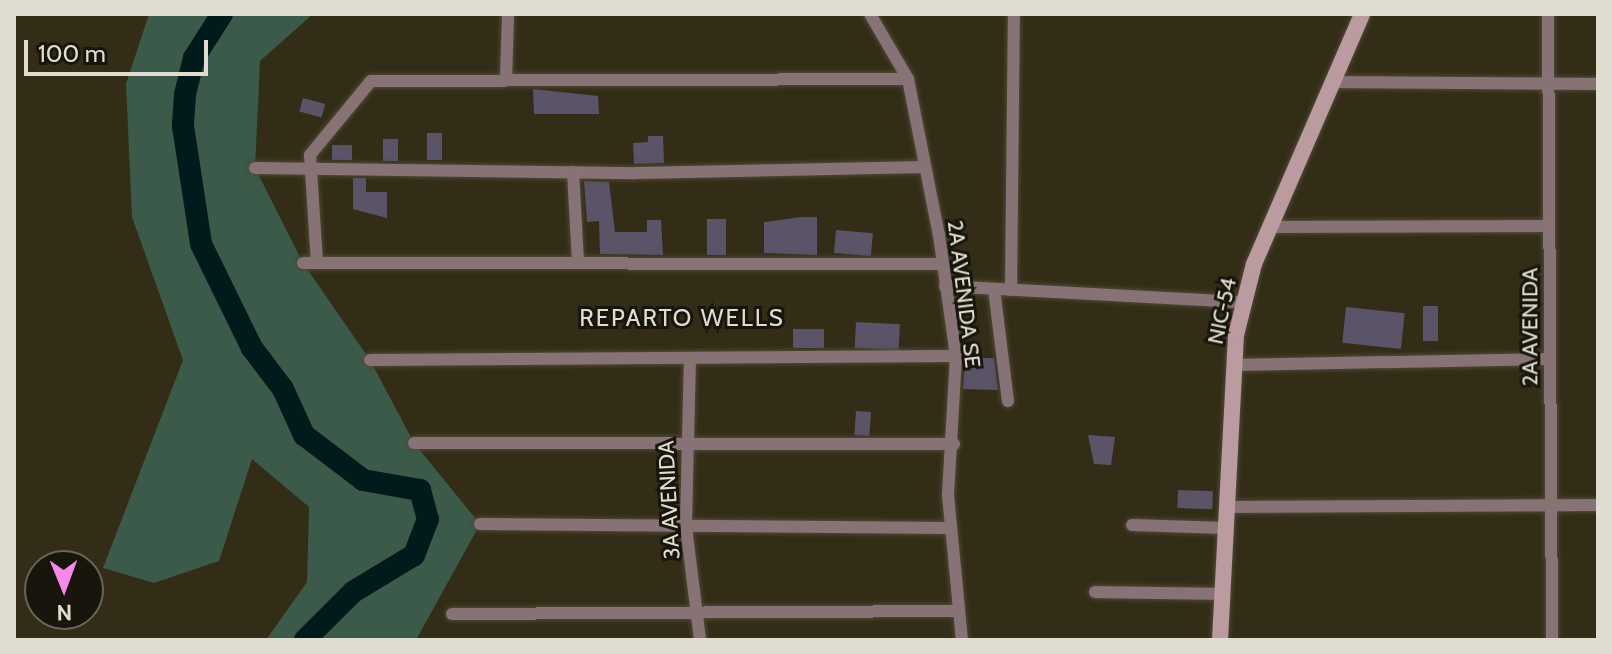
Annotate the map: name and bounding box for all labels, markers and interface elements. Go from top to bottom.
scale bar [28,24,212,74]
text: 100 m [38,39,106,68]
street label: 2A AVENIDA SE [942,219,986,369]
street label: 2A AVENIDA [1517,268,1543,386]
street label: NIC-54 [1202,275,1242,347]
district label: REPARTO WELLS [579,304,785,332]
street label: 3A AVENIDA [653,440,685,560]
north arrow [24,550,104,630]
text: N [56,599,72,626]

